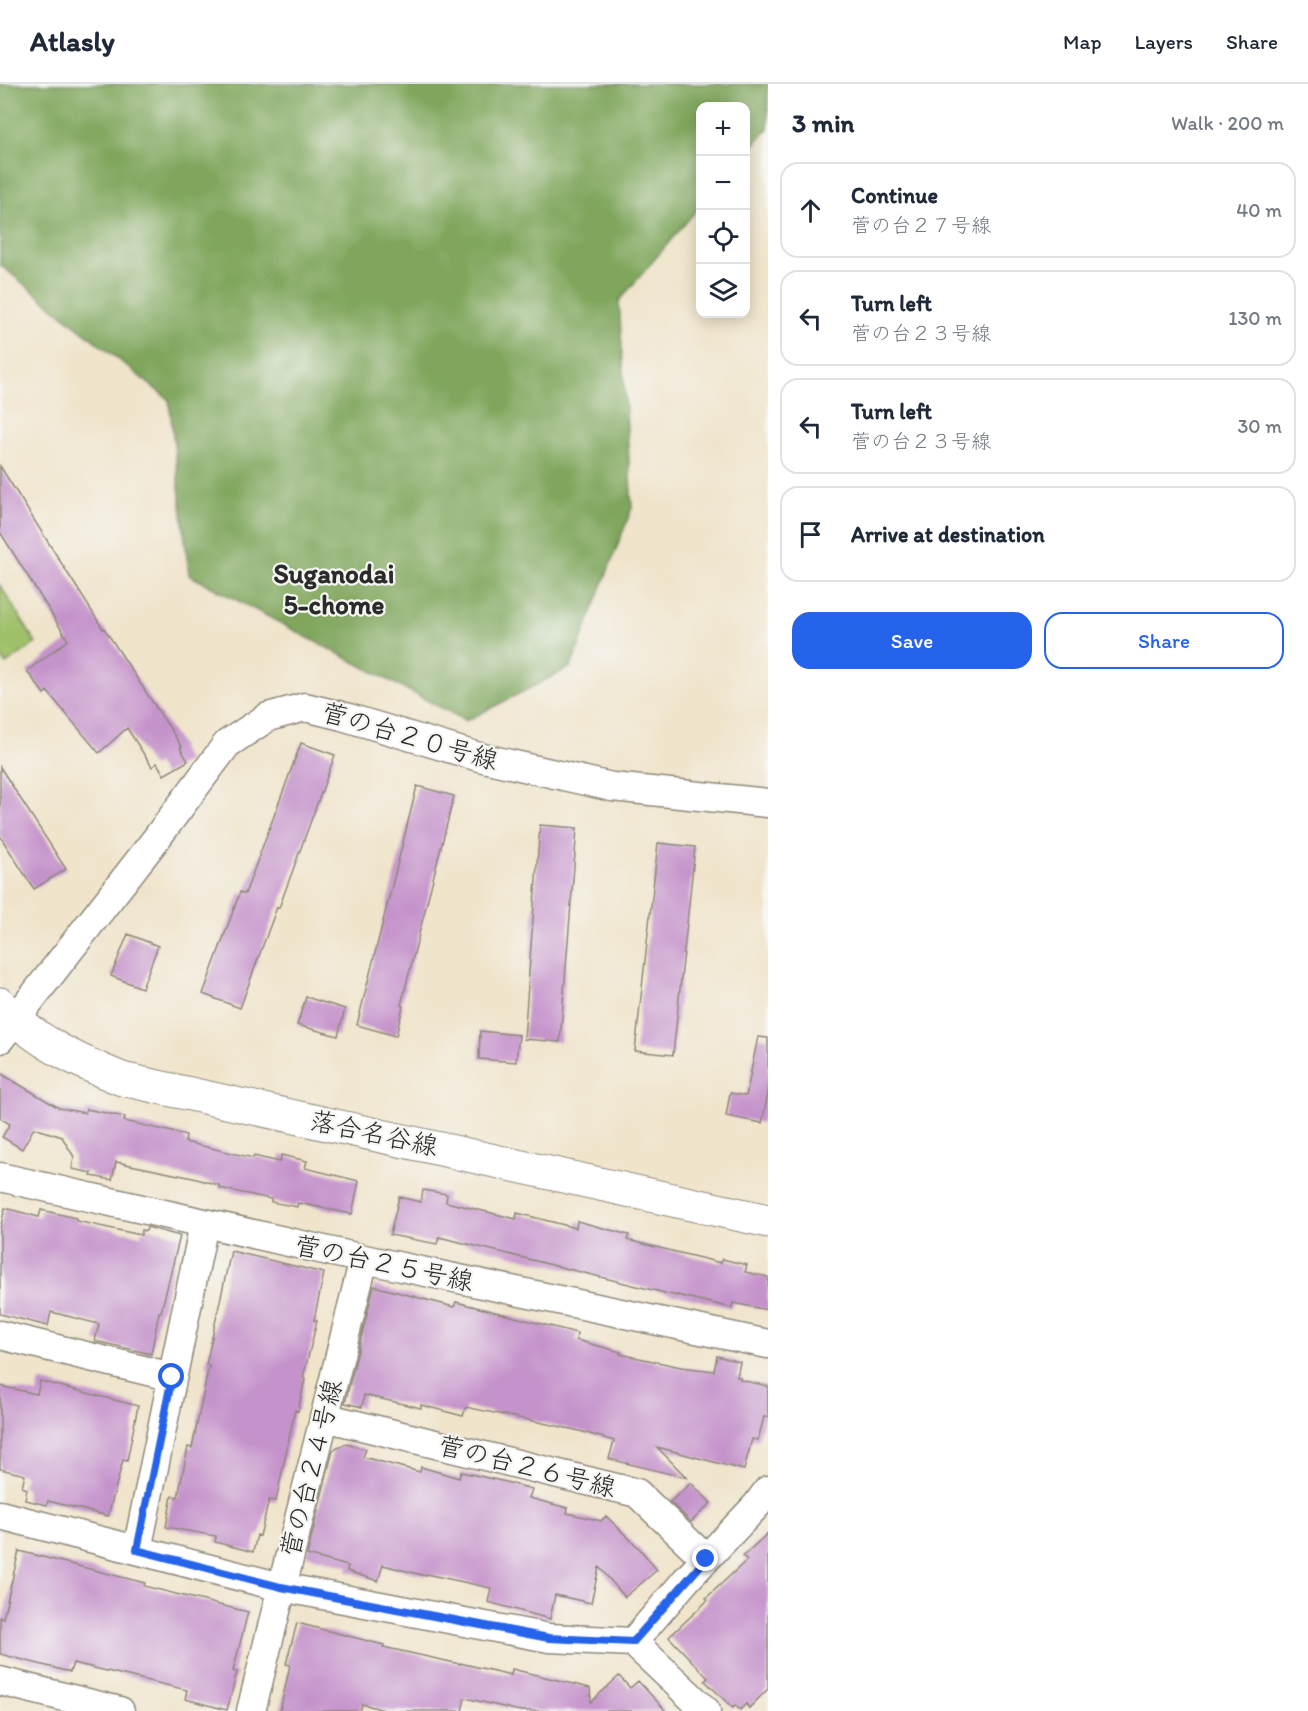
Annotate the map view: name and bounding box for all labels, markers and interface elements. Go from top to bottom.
text: Atlasly [30,24,115,58]
text: Map [1063,29,1102,54]
text: Layers [1135,29,1193,54]
text: Share [1226,29,1278,54]
map controls [696,102,750,318]
button: + [696,102,750,156]
text: 3 min [792,107,854,139]
text: Walk · 200 m [1171,111,1284,135]
button: − [696,156,750,210]
text: Continue [851,182,938,209]
icon: ahead [794,194,827,227]
text: 40 m [1236,198,1282,222]
button: locate [696,210,750,264]
text: 菅の台２７号線 [851,213,991,237]
button: layers [696,264,750,318]
text: Turn left [851,290,932,317]
icon: left [794,302,827,335]
text: 130 m [1228,306,1282,330]
text: 菅の台２３号線 [851,321,991,345]
text: Turn left [851,398,932,425]
icon: left [794,410,827,443]
text: 30 m [1237,414,1282,438]
text: 菅の台２３号線 [851,429,991,453]
icon: arrive [794,518,827,551]
text: Arrive at destination [851,521,1045,548]
district label: Suganodai 5-chome [273,557,395,621]
button: Save [792,612,1032,669]
button: Share [1044,612,1284,669]
street label: 菅の台２０号線 [318,696,502,776]
street label: 落合名谷線 [307,1104,441,1162]
street label: 菅の台２５号線 [292,1228,476,1298]
route start [158,1363,184,1389]
street label: 菅の台２４号線 [273,1376,349,1560]
street label: 菅の台２６号線 [435,1428,619,1504]
route end [692,1545,718,1571]

